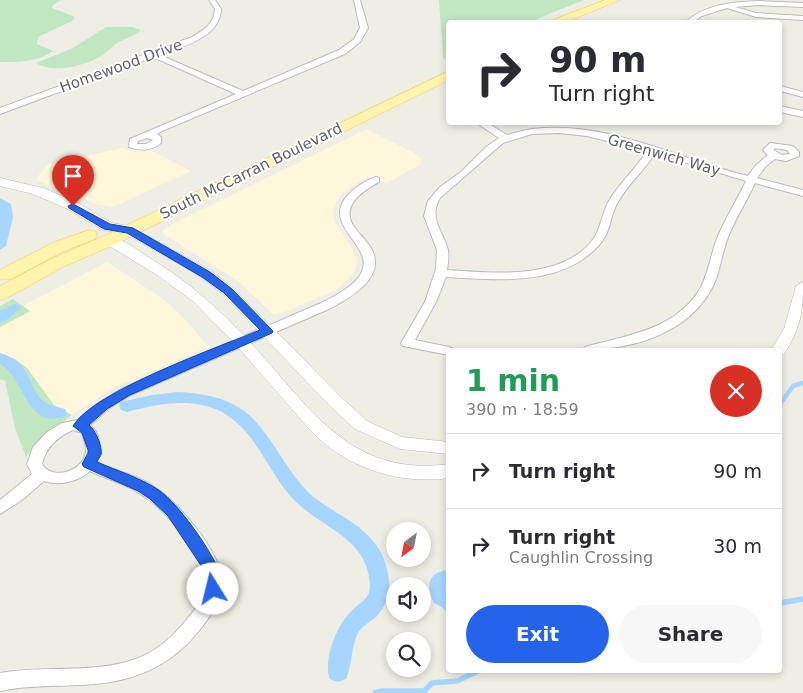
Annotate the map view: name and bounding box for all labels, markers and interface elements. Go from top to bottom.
street label: Homewood Drive [57,35,185,97]
icon: right [466,40,531,105]
text: 90 m [549,40,646,80]
text: Turn right [549,81,654,106]
street label: South McCarran Boulevard [157,119,345,223]
street label: Greenwich Way [606,130,723,180]
pin [52,155,94,206]
icon: arrive [59,162,87,190]
text: 1 min [466,363,560,398]
button: close [710,365,762,417]
text: 390 m · 18:59 [466,400,579,419]
icon: right [466,457,494,485]
text: Turn right [509,460,615,482]
text: 90 m [713,460,762,482]
north arrow [386,522,431,568]
map controls [386,522,431,677]
text: Turn right [509,526,615,548]
icon: right [466,532,494,560]
text: 30 m [713,535,762,557]
text: Caughlin Crossing [509,548,653,567]
position arrow [186,562,238,614]
button: sound [386,577,431,622]
button: Exit [466,605,609,663]
button: Share [619,605,762,663]
button: search [386,632,431,677]

